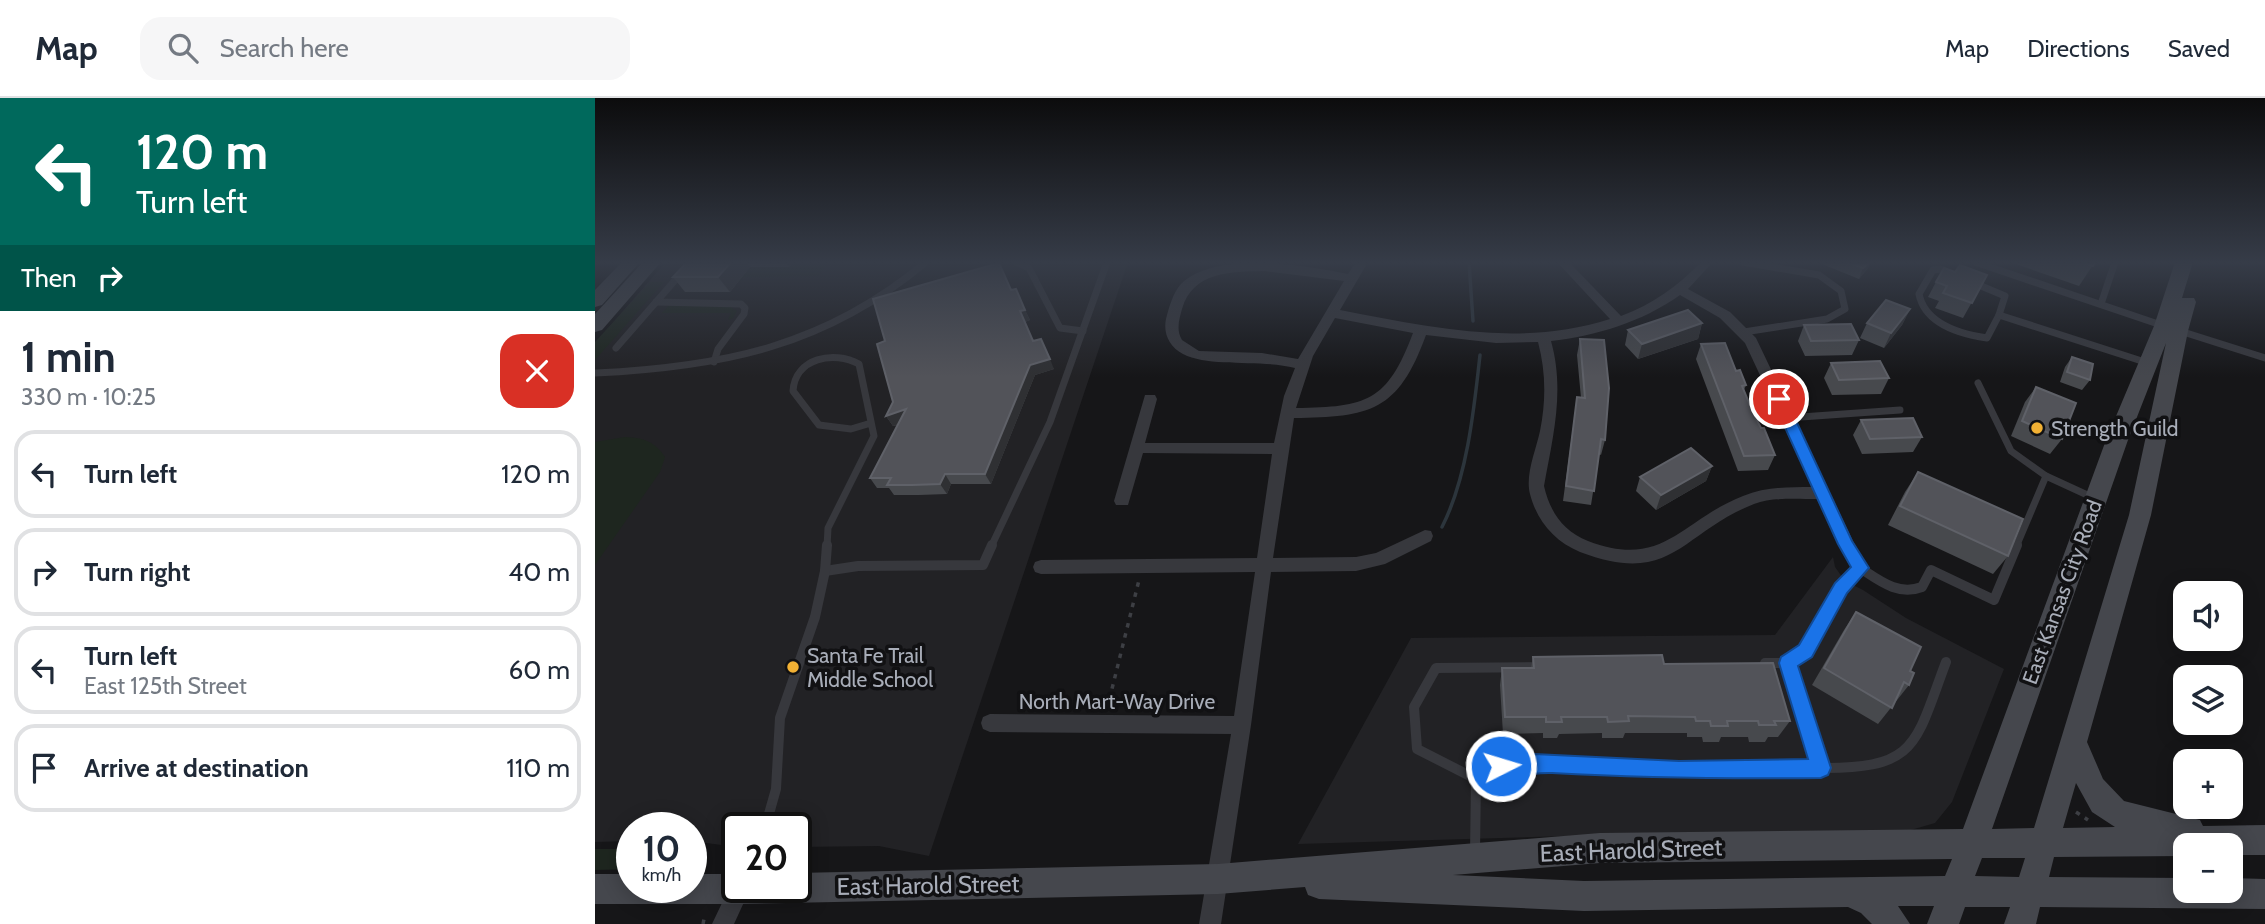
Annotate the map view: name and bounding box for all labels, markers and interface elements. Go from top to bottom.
search box [140,17,630,80]
text: Map [35,28,98,68]
icon: search [164,29,202,67]
text: Search here [220,32,349,64]
text: Map [1945,34,1989,63]
text: Directions [2027,34,2130,63]
text: Saved [2168,34,2230,63]
text: 120 m [136,122,268,181]
icon: left [21,126,112,217]
text: Turn left [136,182,247,221]
icon: right [91,259,129,297]
text: Then [21,262,77,294]
text: 1 min [21,331,116,383]
button: close [500,334,574,408]
pin [1749,369,1809,429]
icon: arrive [1760,380,1798,418]
text: 330 m · 10:25 [21,383,156,411]
place label: Strength Guild [2051,416,2178,441]
marker: Strength Guild [2029,420,2045,436]
icon: left [25,455,63,493]
text: Turn left [84,458,177,490]
text: 120 m [501,458,570,490]
street label: East Kansas City Road [2017,497,2107,687]
icon: right [25,553,63,591]
text: Turn right [84,556,190,588]
text: 40 m [508,556,570,588]
map controls [2173,581,2243,903]
button: sound [2173,581,2243,651]
text: Turn left [84,640,177,672]
place label: Santa Fe Trail Middle School [807,643,933,692]
icon: left [25,651,63,689]
text: 60 m [508,654,570,686]
marker: Santa Fe Trail Middle School [785,659,801,675]
button: layers [2173,665,2243,735]
text: East 125th Street [84,672,247,700]
street label: North Mart-Way Drive [1019,689,1215,714]
position arrow [1464,729,1538,803]
icon: arrive [25,749,63,787]
button: + [2173,749,2243,819]
text: Arrive at destination [84,752,309,784]
text: 110 m [506,752,570,784]
speed limit sign: 20 [721,812,812,903]
text: 10 [643,827,680,870]
street label: East Harold Street [1539,832,1723,868]
button: − [2173,833,2243,903]
text: km/h [642,864,681,886]
street label: East Harold Street [836,869,1020,901]

